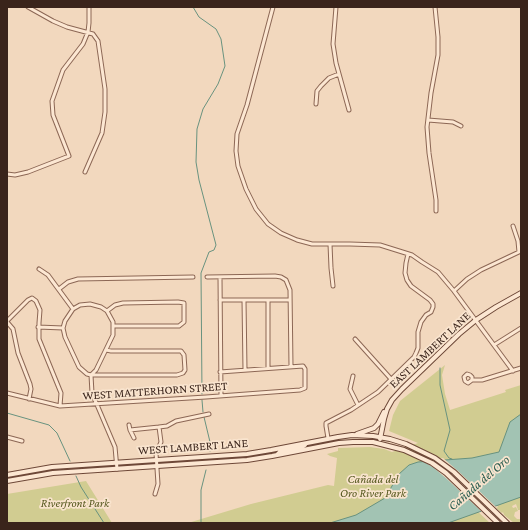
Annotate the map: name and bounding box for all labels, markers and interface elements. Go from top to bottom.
street label: EAST LAMBERT LANE [386,309,474,391]
street label: WEST MATTERHORN STREET [82,379,228,403]
street label: WEST LAMBERT LANE [138,436,248,458]
water label: Cañada del Oro [445,452,513,514]
park label: Cañada del Oro River Park [340,472,406,500]
park label: Riverfront Park [41,496,109,510]

